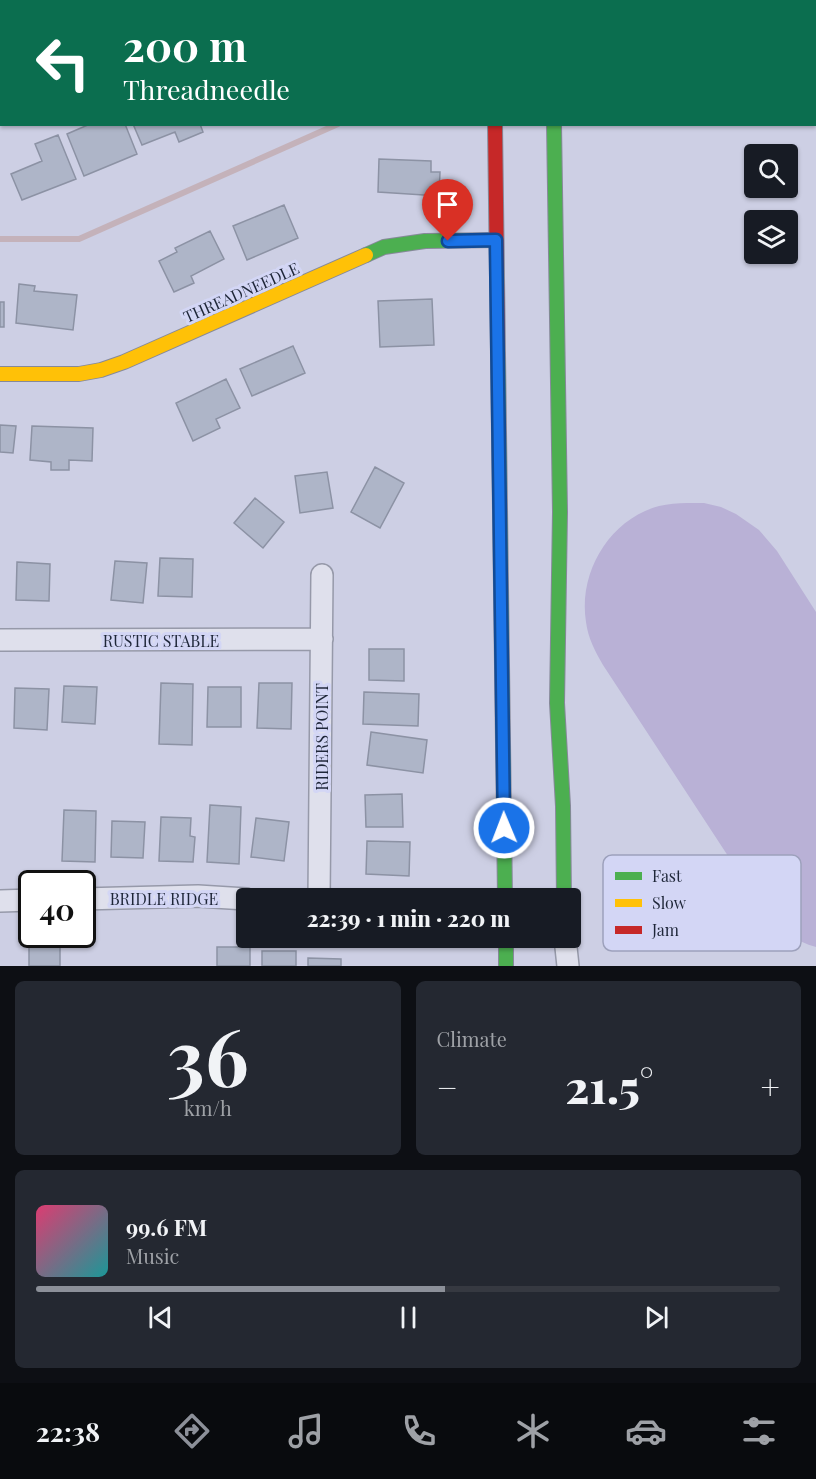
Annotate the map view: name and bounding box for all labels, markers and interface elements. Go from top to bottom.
text: 200 m [123,17,247,73]
icon: left [24,24,102,102]
text: Threadneedle [123,71,290,107]
map controls [744,144,798,264]
button: search [744,144,798,198]
pin [422,179,473,241]
icon: arrive [431,188,464,221]
button: layers [744,210,798,264]
street label: THREADNEEDLE [180,257,302,327]
street label: RUSTIC STABLE [103,630,219,651]
street label: RIDERS POINT [311,683,332,791]
position arrow [472,796,536,860]
legend [603,855,801,951]
text: Fast [652,865,682,886]
speed limit sign: 40 [18,870,96,948]
street label: BRIDLE RIDGE [110,888,218,909]
text: Slow [652,892,687,913]
text: 22:39 · 1 min · 220 m [307,903,510,933]
text: Jam [651,919,679,940]
text: 36 [167,1003,249,1107]
text: Climate [437,1025,507,1052]
text: 21.5° [565,1055,653,1115]
text: − [437,1064,458,1108]
text: + [761,1064,780,1108]
text: km/h [184,1094,232,1121]
text: 99.6 FM [126,1212,207,1242]
text: Music [126,1242,179,1269]
icon: previous [144,1301,177,1334]
icon: pause [392,1301,425,1334]
icon: next [640,1301,673,1334]
icon: directions [171,1410,213,1452]
icon: music [285,1410,327,1452]
icon: phone [398,1410,440,1452]
icon: climate [512,1410,554,1452]
icon: car [625,1410,667,1452]
icon: filters [738,1410,780,1452]
text: 22:38 [36,1413,100,1449]

